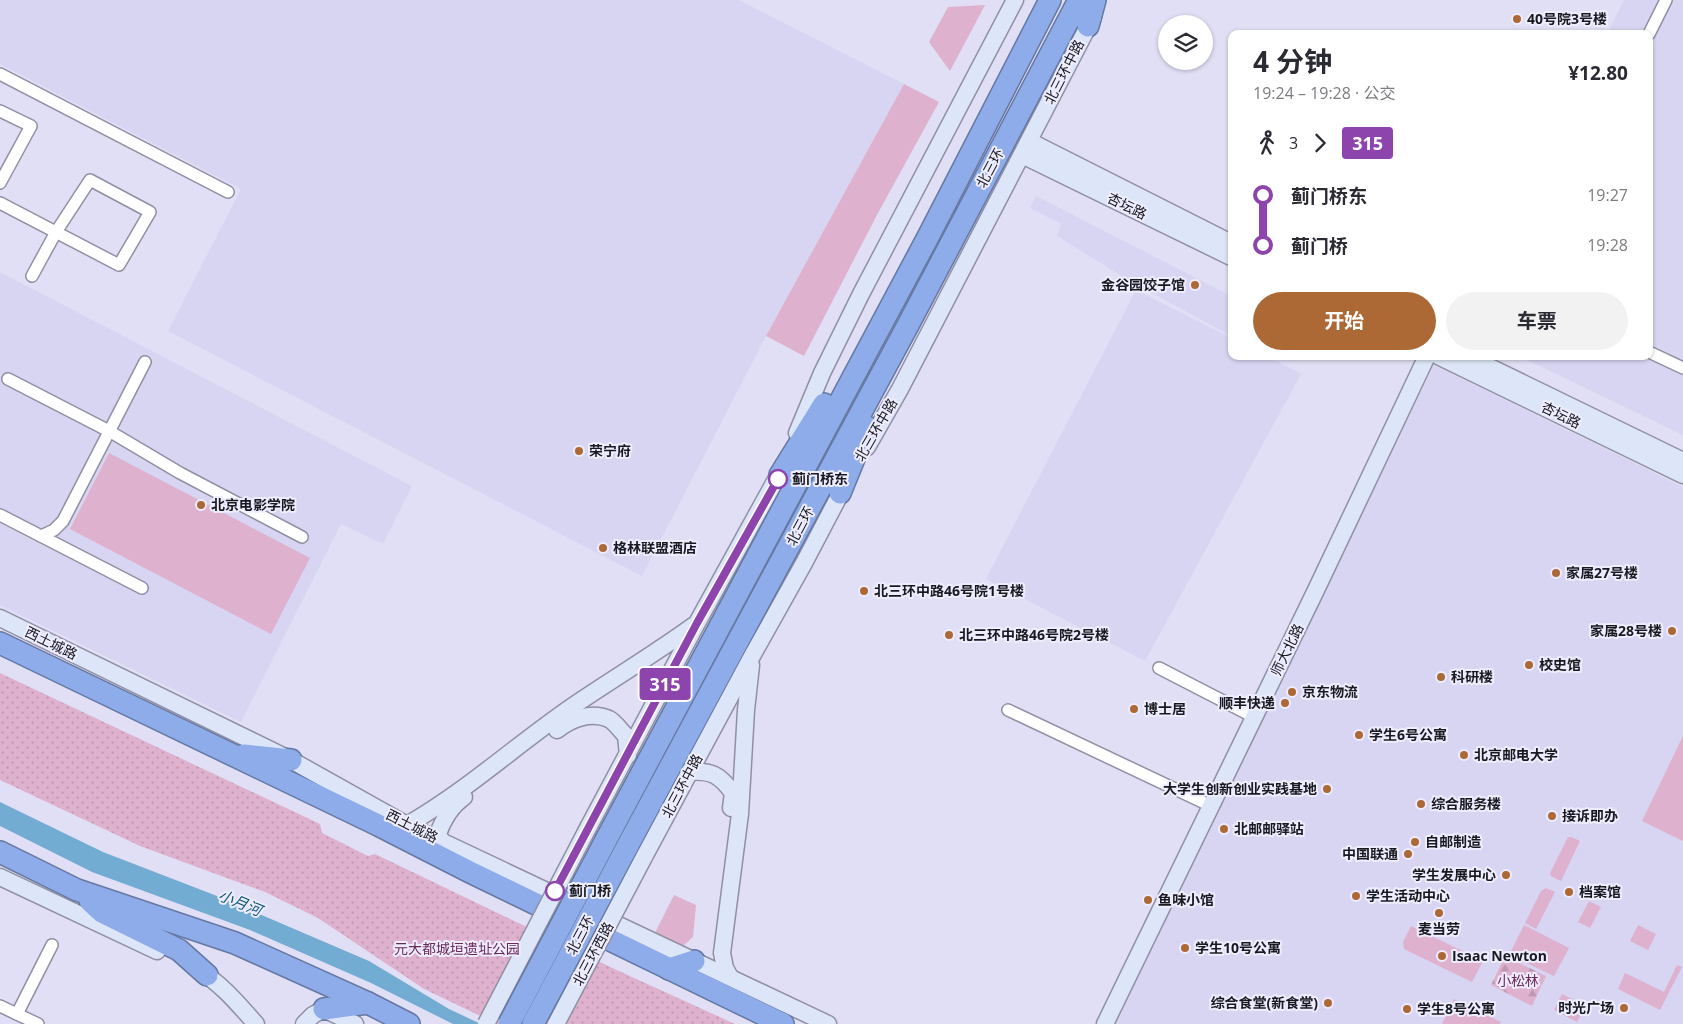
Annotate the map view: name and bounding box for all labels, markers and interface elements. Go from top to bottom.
place label: 40号院3号楼 [1527,9,1607,28]
marker: 40号院3号楼 [1511,13,1523,25]
map controls [1158,15,1213,70]
button: layers [1158,15,1213,70]
street label: 北三环中路 [1039,36,1088,107]
text: 4 分钟 [1253,42,1332,80]
text: ¥12.80 [1568,60,1628,86]
text: 19:24 – 19:28 · 公交 [1253,82,1395,104]
icon: walk [1253,129,1281,157]
icon: forward [1306,129,1334,157]
text: 315 [1352,131,1383,155]
text: 3 [1289,132,1298,154]
street label: 北三环 [971,145,1008,191]
text: 蓟门桥东 [1291,183,1367,209]
text: 19:27 [1587,184,1628,206]
street label: 杏坛路 [1104,188,1150,223]
text: 蓟门桥 [1291,233,1348,259]
text: 19:28 [1587,234,1628,256]
place label: 金谷园饺子馆 [1101,275,1185,294]
marker: 金谷园饺子馆 [1189,279,1201,291]
button: 开始 [1253,292,1436,350]
button: 车票 [1446,292,1628,350]
street label: 北三环中路 [850,395,901,465]
street label: 杏坛路 [1538,397,1584,432]
place label: 荣宁府 [589,441,631,460]
marker: 荣宁府 [573,445,585,457]
marker: 蓟门桥东 [768,469,788,489]
place label: 蓟门桥东 [792,469,848,488]
place label: 北京电影学院 [211,495,295,514]
marker: 北京电影学院 [195,499,207,511]
street label: 北三环 [781,503,818,549]
place label: 格林联盟酒店 [613,538,697,557]
marker: 格林联盟酒店 [597,542,609,554]
place label: 家属27号楼 [1566,563,1638,582]
marker: 家属27号楼 [1550,567,1562,579]
place label: 北三环中路46号院1号楼 [874,581,1024,600]
marker: 北三环中路46号院1号楼 [858,585,870,597]
street label: 师大北路 [1266,620,1307,679]
place label: 家属28号楼 [1590,621,1662,640]
street label: 西土城路 [22,622,81,663]
place label: 北三环中路46号院2号楼 [959,625,1109,644]
marker: 家属28号楼 [1666,625,1678,637]
marker: 北三环中路46号院2号楼 [943,629,955,641]
place label: 校史馆 [1539,655,1581,674]
marker: 校史馆 [1523,659,1535,671]
place label: 科研楼 [1451,667,1493,686]
line badge: 315 [636,668,694,700]
marker: 科研楼 [1435,671,1447,683]
text: 315 [650,672,680,696]
place label: 京东物流 [1302,682,1358,701]
marker: 京东物流 [1286,686,1298,698]
place label: 顺丰快递 [1219,693,1275,712]
marker: 顺丰快递 [1279,697,1291,709]
place label: 博士居 [1144,699,1186,718]
marker: 博士居 [1128,703,1140,715]
place label: 学生6号公寓 [1369,725,1447,744]
marker: 学生6号公寓 [1353,729,1365,741]
place label: 北京邮电大学 [1474,745,1558,764]
marker: 北京邮电大学 [1458,749,1470,761]
street label: 北三环中路 [657,750,706,821]
place label: 大学生创新创业实践基地 [1163,779,1317,798]
marker: 大学生创新创业实践基地 [1321,783,1333,795]
place label: 综合服务楼 [1431,794,1501,813]
marker: 综合服务楼 [1415,798,1427,810]
street label: 西土城路 [383,804,441,847]
place label: 接诉即办 [1562,806,1618,825]
marker: 接诉即办 [1546,810,1558,822]
place label: 北邮邮驿站 [1234,819,1304,838]
marker: 北邮邮驿站 [1218,823,1230,835]
place label: 自邮制造 [1425,832,1481,851]
marker: 自邮制造 [1409,836,1421,848]
place label: 中国联通 [1342,844,1398,863]
marker: 中国联通 [1402,848,1414,860]
place label: 学生发展中心 [1412,865,1496,884]
marker: 学生发展中心 [1500,869,1512,881]
marker: 蓟门桥 [545,881,565,901]
place label: 蓟门桥 [569,881,611,900]
place label: 档案馆 [1579,882,1621,901]
water label: 小月河 [216,884,268,921]
place label: 学生活动中心 [1366,886,1450,905]
marker: 档案馆 [1563,886,1575,898]
place label: 鱼味小馆 [1158,890,1214,909]
marker: 学生活动中心 [1350,890,1362,902]
marker: 鱼味小馆 [1142,894,1154,906]
marker: 麦当劳 [1433,907,1445,919]
street label: 北三环 [561,912,598,958]
street label: 北三环西路 [568,918,617,989]
place label: 麦当劳 [1418,919,1460,938]
place label: 学生10号公寓 [1195,938,1281,957]
park label: 元大都城垣遗址公园 [394,939,520,958]
marker: 学生10号公寓 [1179,942,1191,954]
place label: Isaac Newton [1452,946,1547,965]
marker: Isaac Newton [1436,950,1448,962]
park label: 小松林 [1497,971,1539,990]
place label: 综合食堂(新食堂) [1211,993,1318,1012]
marker: 综合食堂(新食堂) [1322,997,1334,1009]
place label: 时光广场 [1558,998,1614,1017]
place label: 学生8号公寓 [1417,999,1495,1018]
marker: 时光广场 [1618,1002,1630,1014]
marker: 学生8号公寓 [1401,1003,1413,1015]

